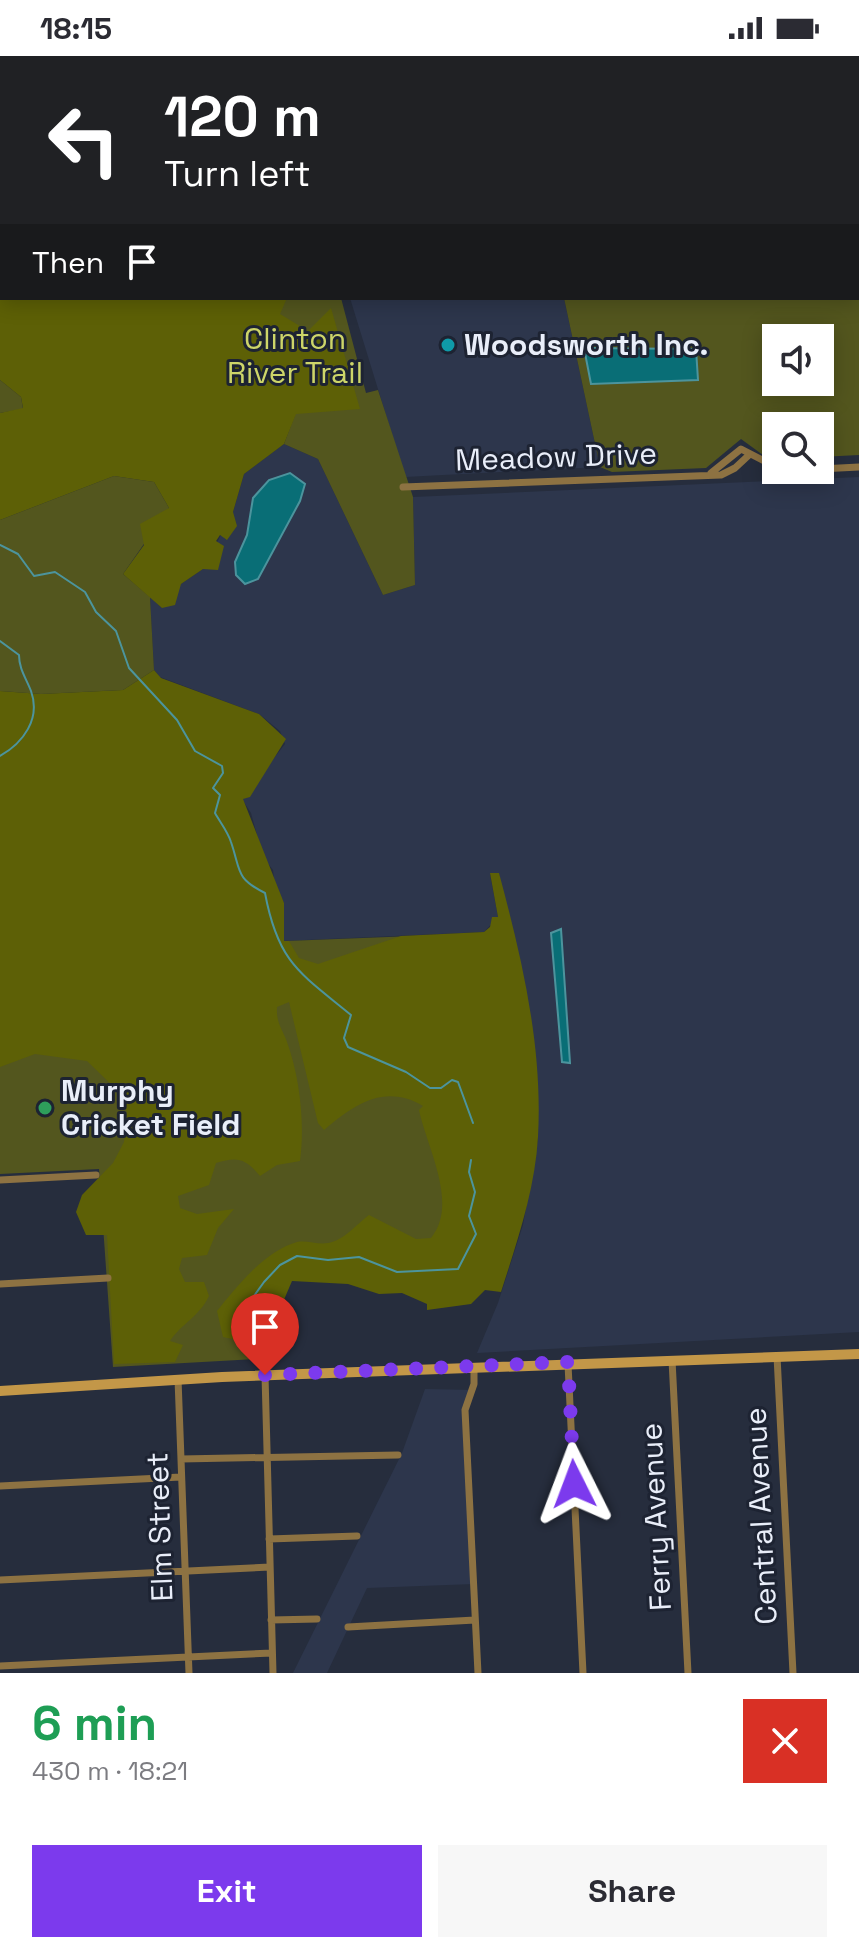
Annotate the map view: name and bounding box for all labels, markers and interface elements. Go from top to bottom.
text: 18:15 [40,9,112,48]
text: 120 m [164,81,321,152]
icon: left [32,88,136,192]
text: Turn left [164,151,311,197]
icon: arrive [120,240,164,284]
text: Then [32,243,104,282]
park label: Clinton River Trail [227,319,363,392]
map controls [762,324,834,484]
button: sound [762,324,834,396]
place label: Woodsworth Inc. [464,325,709,364]
marker: Woodsworth Inc. [439,336,457,354]
button: search [762,412,834,484]
street label: Meadow Drive [454,433,657,480]
place label: Murphy Cricket Field [61,1071,240,1144]
marker: Murphy Cricket Field [36,1099,54,1117]
pin [231,1293,299,1375]
icon: arrive [243,1305,287,1349]
street label: Central Avenue [735,1406,786,1626]
street label: Ferry Avenue [631,1422,680,1612]
position arrow [532,1442,616,1526]
street label: Elm Street [137,1452,182,1602]
text: 6 min [32,1693,157,1754]
button: close [743,1699,827,1783]
text: 430 m · 18:21 [32,1754,188,1788]
button: Exit [32,1845,422,1937]
button: Share [438,1845,827,1937]

